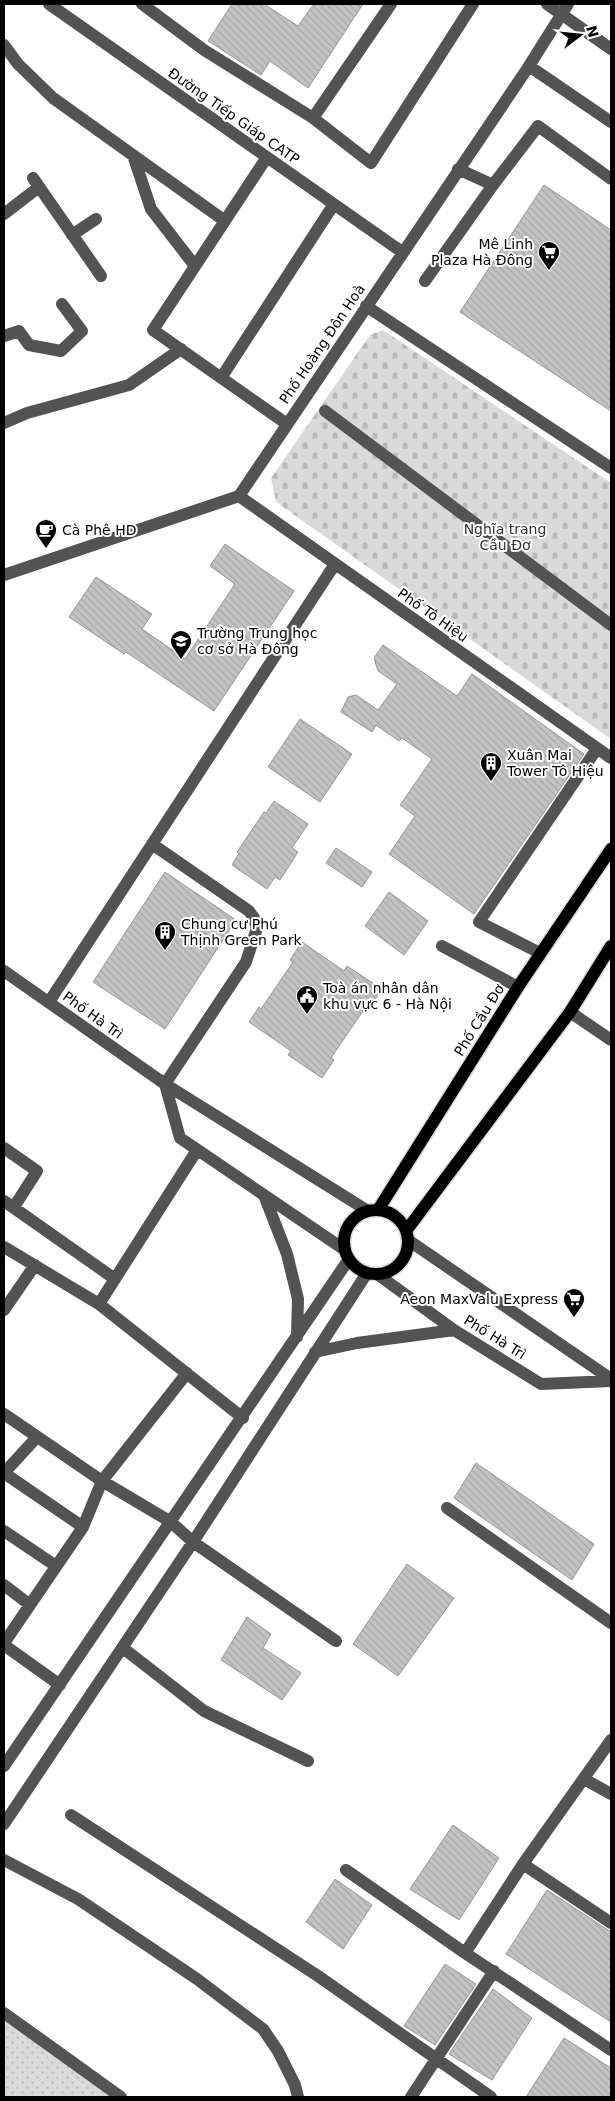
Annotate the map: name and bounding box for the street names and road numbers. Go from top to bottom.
street label: Đường Tiếp Giáp CATP [165,65,303,167]
street label: Phố Hoàng Đôn Hoà [276,281,368,407]
street label: Phố Tô Hiệu [395,585,471,645]
street label: Phố Cầu Đơ [451,981,508,1059]
street label: Phố Hà Trì [60,988,126,1042]
street label: Phố Hà Trì [461,1312,529,1362]

